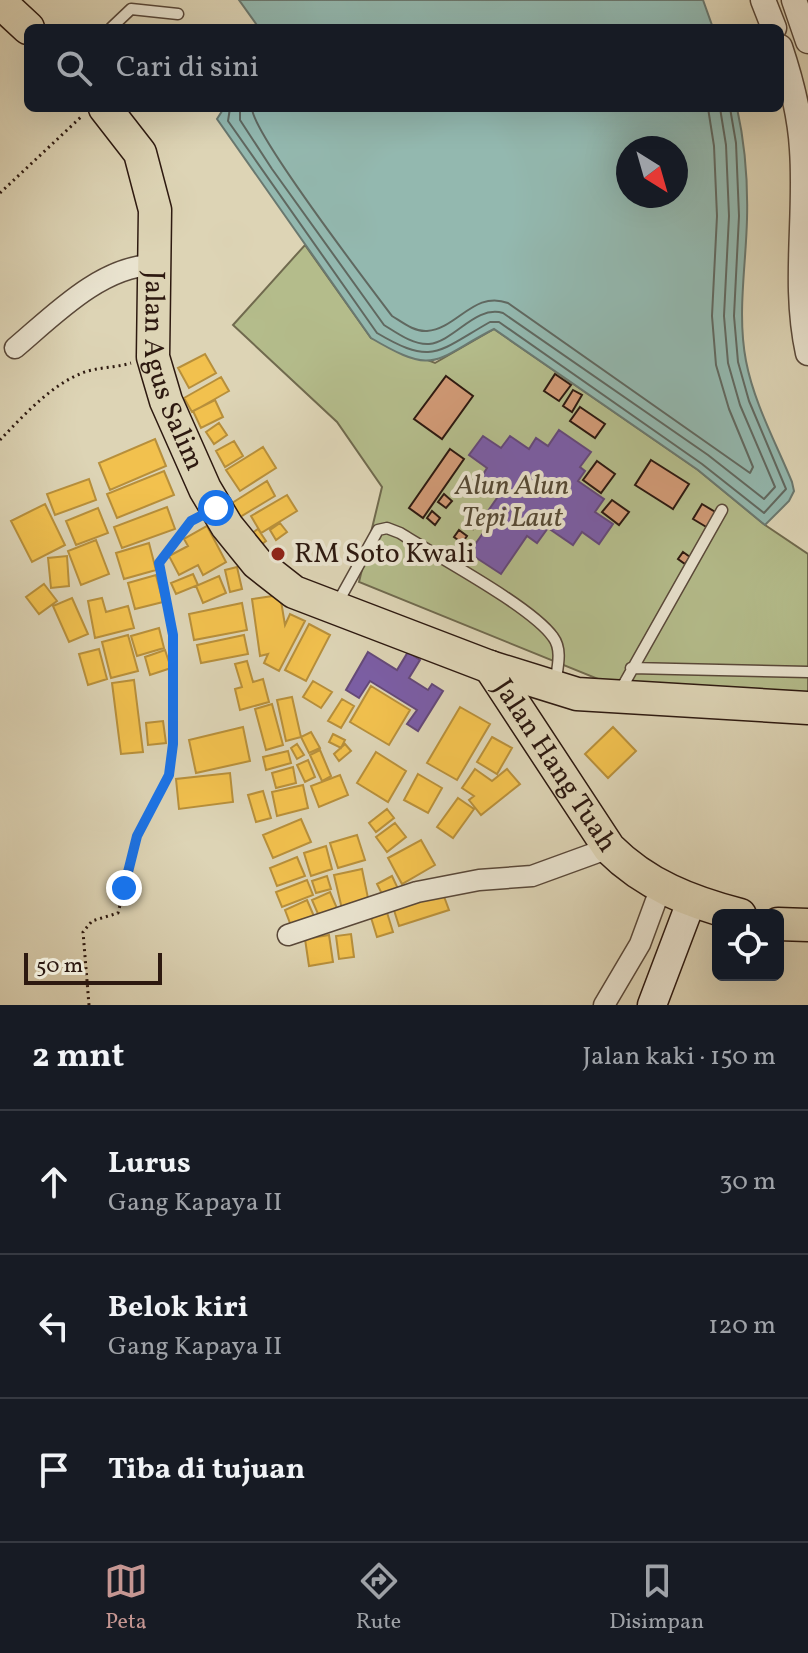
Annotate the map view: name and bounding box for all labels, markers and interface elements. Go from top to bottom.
search box [24,24,784,112]
icon: search [52,46,96,90]
text: Cari di sini [116,47,259,89]
north arrow [616,136,688,208]
street label: Jalan Agus Salim [133,271,214,477]
park label: Alun Alun Tepi Laut [454,467,569,538]
route start [198,490,234,526]
place label: RM Soto Kwali [294,535,475,574]
marker: RM Soto Kwali [269,545,287,563]
street label: Jalan Hang Tuah [484,671,626,860]
route end [106,870,142,906]
map controls [712,909,784,981]
button: locate [712,909,784,981]
scale bar [24,949,162,985]
text: 50 m [36,951,83,982]
text: 2 mnt [32,1034,124,1081]
text: Jalan kaki · 150 m [583,1039,776,1075]
text: Lurus [108,1143,191,1185]
icon: ahead [32,1160,76,1204]
text: 30 m [719,1164,776,1200]
text: Gang Kapaya II [108,1185,282,1221]
text: Belok kiri [108,1287,248,1329]
icon: left [32,1304,76,1348]
text: 120 m [708,1308,776,1344]
text: Gang Kapaya II [108,1329,282,1365]
icon: arrive [32,1448,76,1492]
text: Tiba di tujuan [108,1449,305,1491]
tab: Peta [104,1559,148,1638]
tab: Rute [356,1559,401,1638]
tab: Disimpan [609,1559,704,1638]

